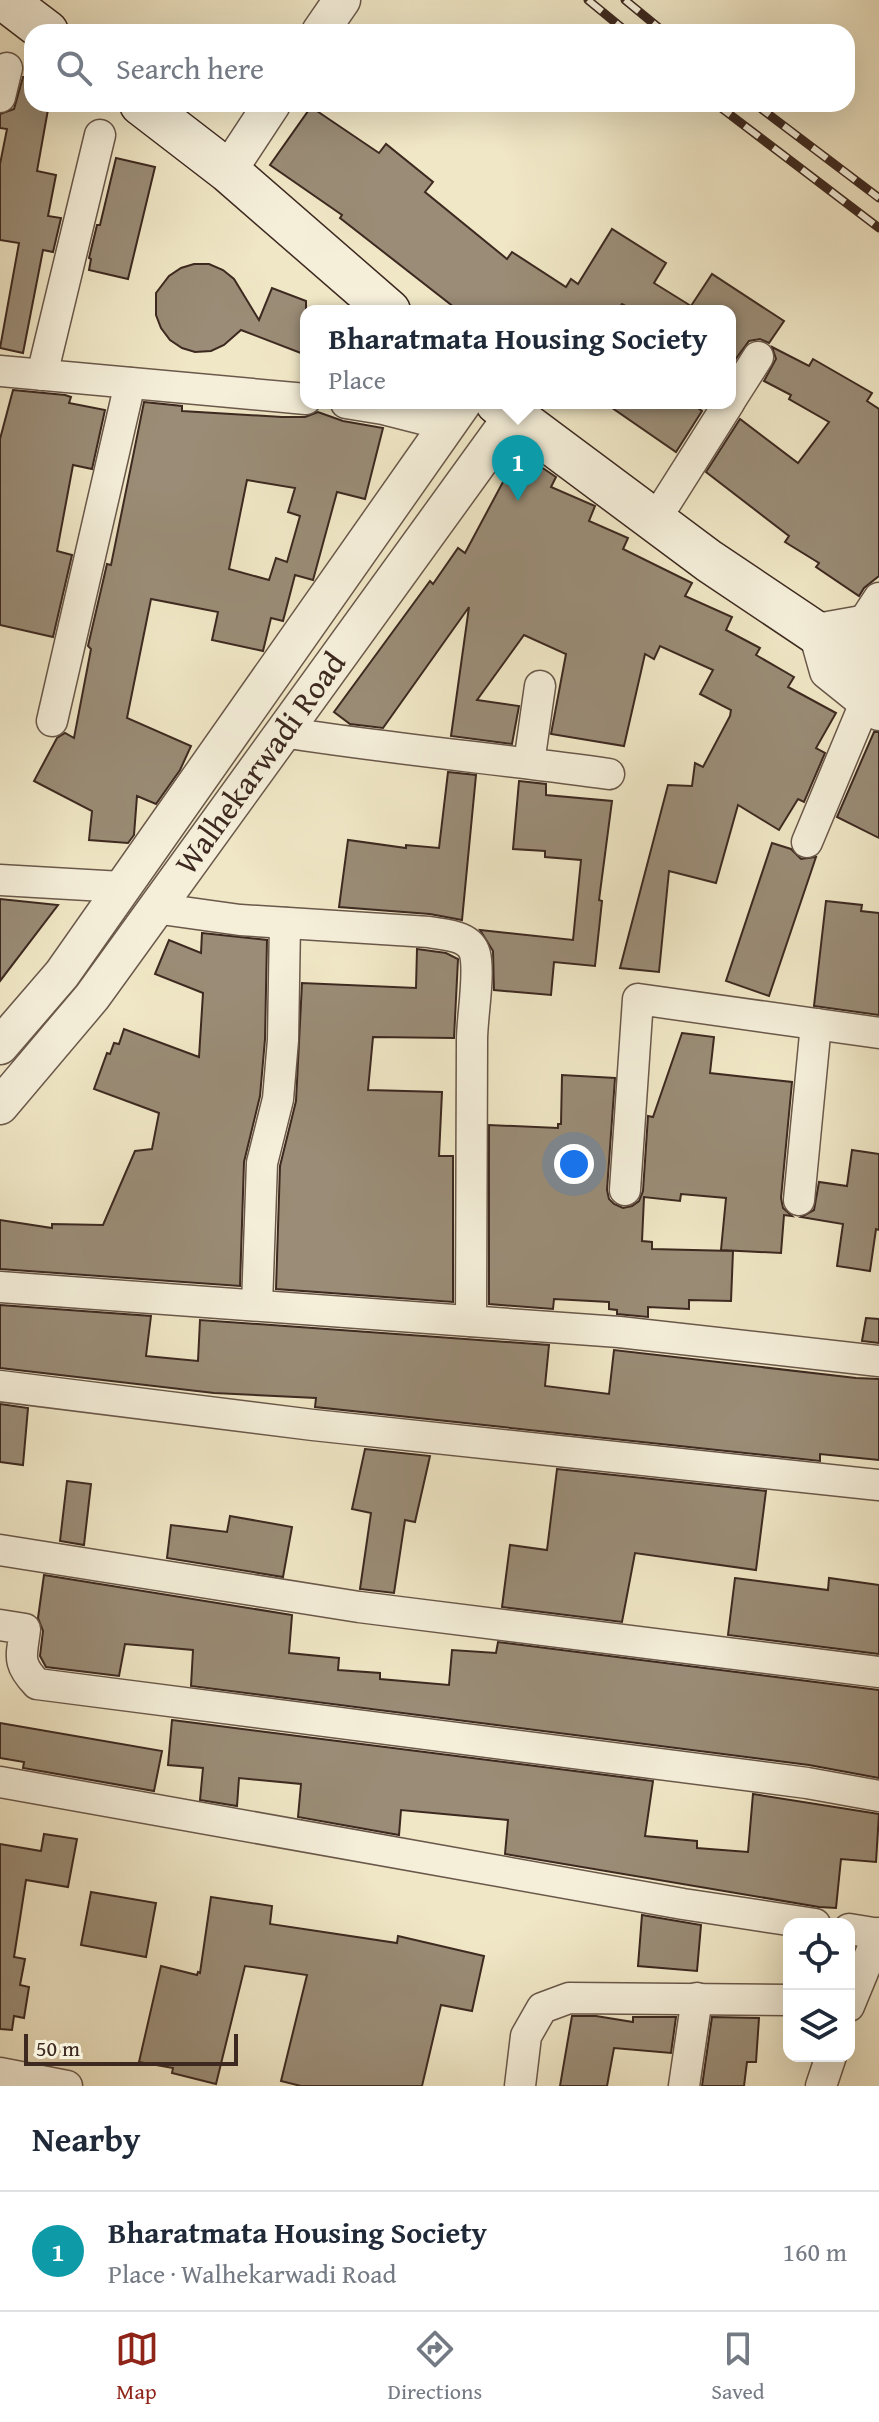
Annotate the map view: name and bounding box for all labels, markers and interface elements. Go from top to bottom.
search box [24,24,855,112]
icon: search [52,46,96,90]
text: Search here [116,46,264,90]
popup [300,305,736,409]
text: Bharatmata Housing Society [329,316,707,360]
text: Place [329,360,386,399]
pin: 1 [492,435,544,501]
street label: Walhekarwadi Road [163,642,356,884]
your location [554,1144,594,1184]
map controls [783,1918,855,2062]
button: locate [783,1918,855,1990]
button: layers [783,1990,855,2062]
scale bar [24,2030,238,2066]
text: 50 m [36,2032,80,2064]
text: Nearby [32,2114,141,2163]
text: Bharatmata Housing Society [108,2210,487,2254]
text: 1 [51,2232,65,2271]
text: 160 m [782,2232,847,2271]
text: Place · Walhekarwadi Road [108,2254,396,2293]
tab: Map [115,2327,159,2407]
tab: Directions [388,2327,482,2407]
tab: Saved [711,2327,764,2407]

